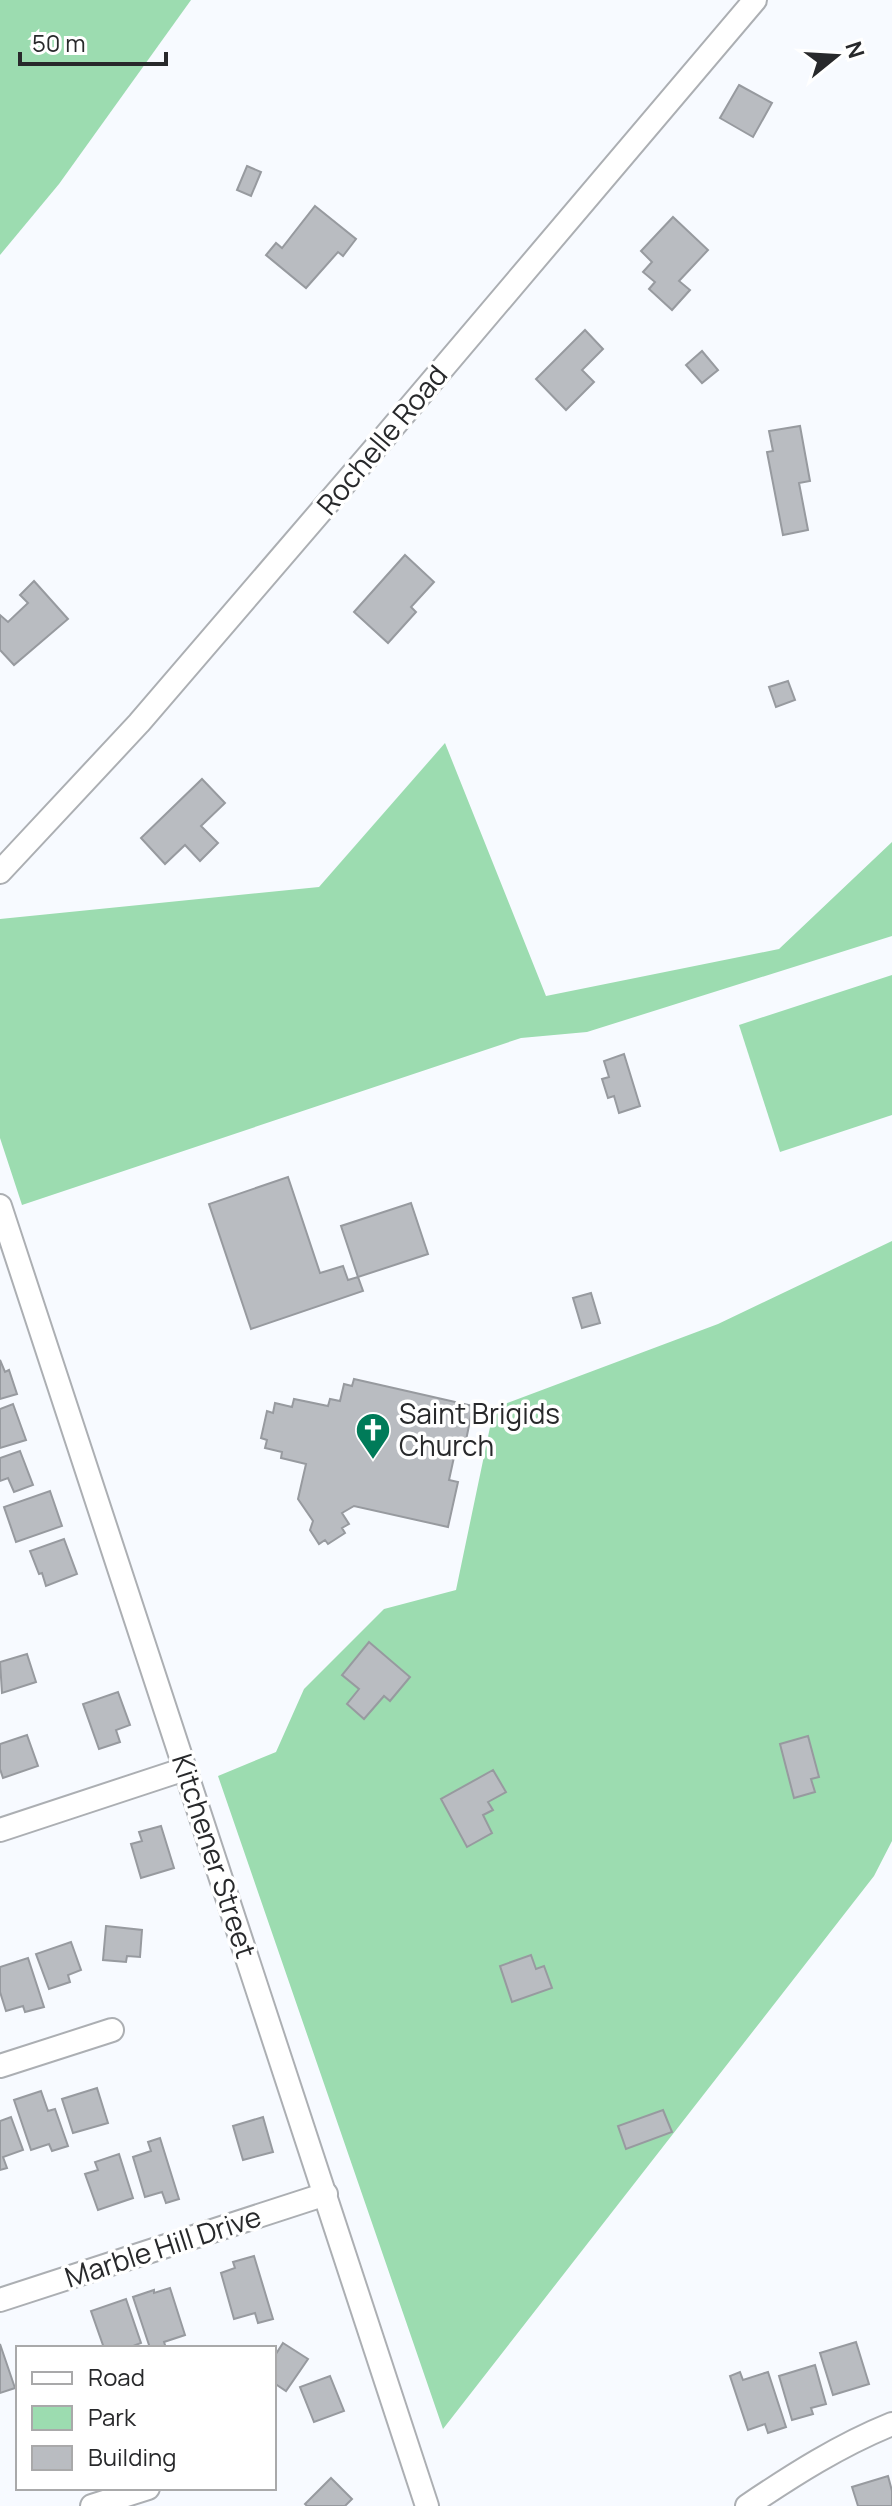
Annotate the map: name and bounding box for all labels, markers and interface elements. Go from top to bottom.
scale bar [20,16,166,66]
north arrow [796,16,876,96]
text: 50 m [32,26,86,59]
text: N [838,38,872,62]
street label: Rochelle Road [308,357,455,522]
place label: Saint Brigids Church [399,1394,560,1464]
church icon: Saint Brigids Church [354,1411,392,1461]
street label: Kitchener Street [164,1749,266,1963]
street label: Marble Hill Drive [60,2196,266,2296]
legend [16,2346,276,2490]
text: Road [88,2360,145,2393]
text: Park [88,2400,137,2433]
text: Building [88,2440,176,2473]

